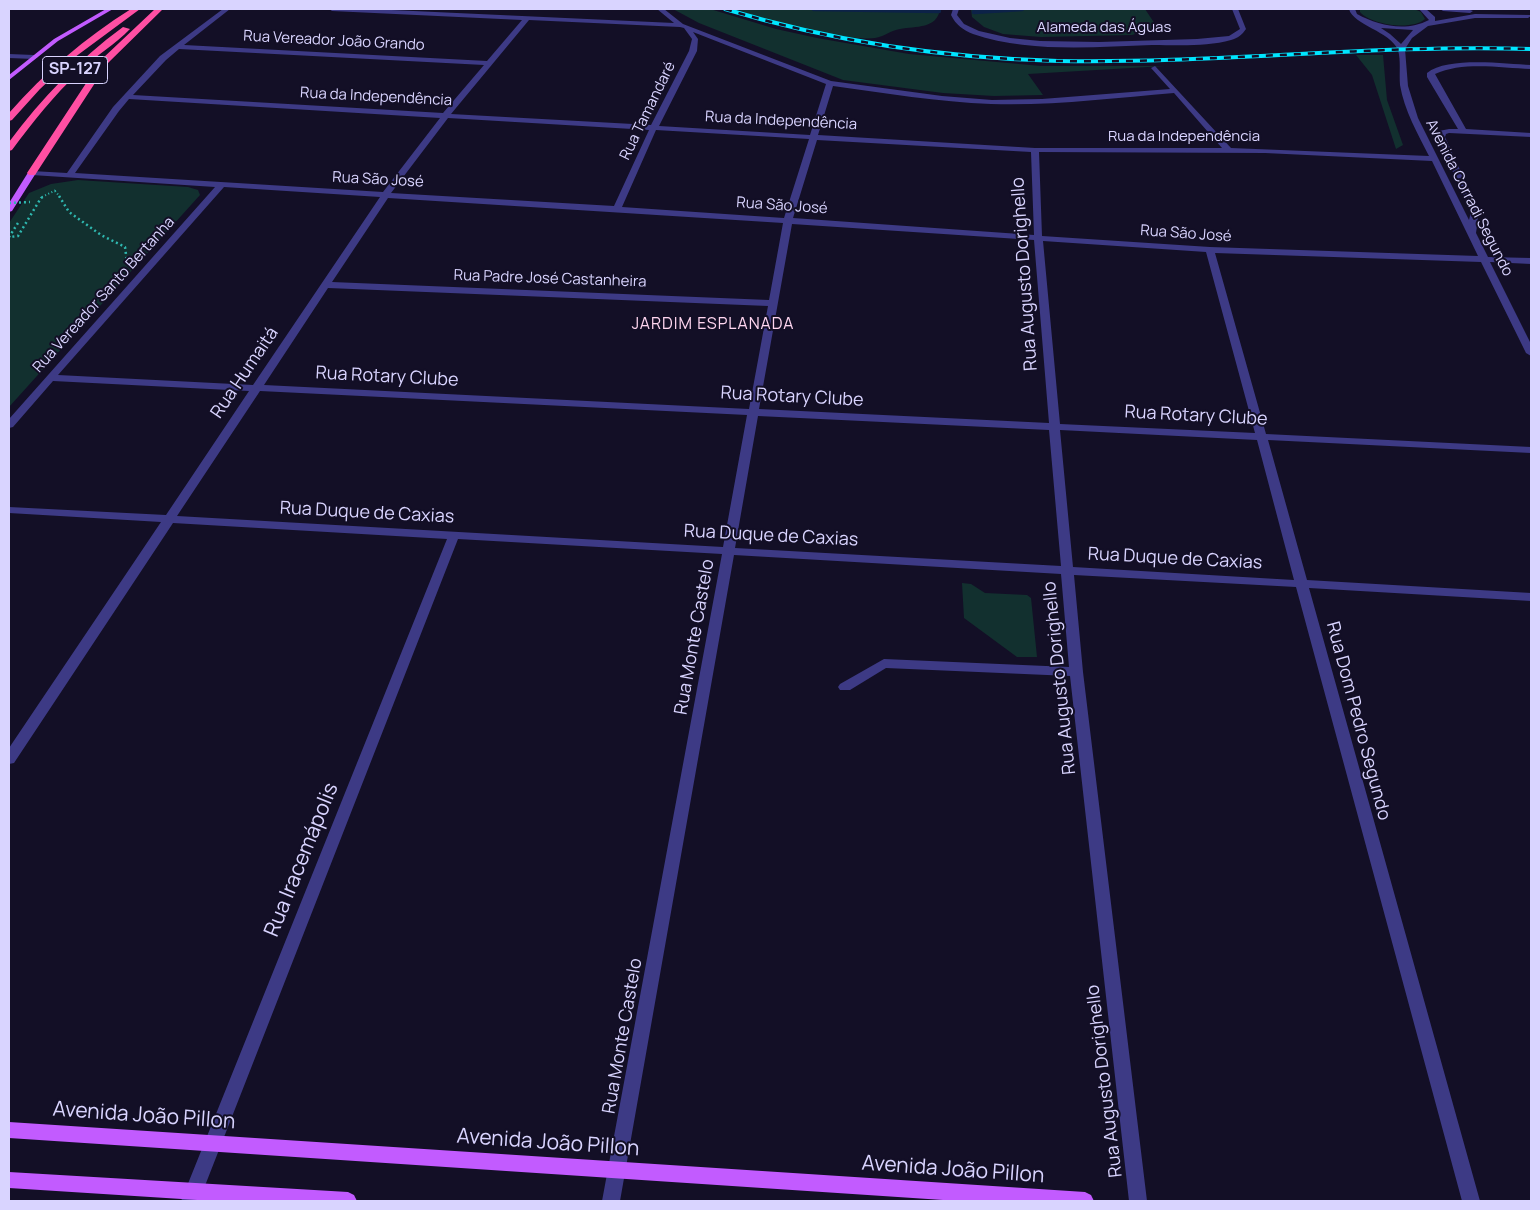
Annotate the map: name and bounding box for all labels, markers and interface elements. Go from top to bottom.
street label: Alameda das Águas [1037,19,1171,37]
street label: Rua Vereador João Grando [243,27,425,55]
road number: SP-127 [42,56,108,84]
street label: Rua Tamandaré [616,59,680,163]
street label: Rua da Independência [300,84,452,110]
street label: Rua da Independência [705,108,857,134]
street label: Avenida Corradi Segundo [1422,117,1516,279]
street label: Rua da Independência [1108,128,1260,146]
street label: Rua São José [332,169,424,191]
street label: Rua Augusto Dorighello [1007,176,1043,372]
street label: Rua São José [736,194,828,218]
street label: Rua Vereador Santo Bertanha [29,214,179,376]
street label: Rua São José [1140,222,1232,246]
street label: Rua Padre José Castanheira [453,267,647,291]
district label: JARDIM ESPLANADA [630,315,796,335]
street label: Rua Humaitá [207,323,283,423]
street label: Rua Rotary Clube [315,362,459,392]
street label: Rua Rotary Clube [720,382,864,412]
street label: Rua Rotary Clube [1124,401,1268,431]
street label: Rua Duque de Caxias [279,498,455,528]
street label: Rua Duque de Caxias [683,521,859,551]
street label: Rua Duque de Caxias [1087,544,1263,574]
street label: Rua Monte Castelo [671,558,719,716]
street label: Rua Augusto Dorighello [1039,580,1081,776]
street label: Rua Dom Pedro Segundo [1321,619,1395,823]
street label: Rua Iracemápolis [260,779,344,941]
street label: Rua Monte Castelo [599,957,647,1115]
street label: Rua Augusto Dorighello [1082,983,1128,1179]
street label: Avenida João Pillon [52,1097,236,1135]
street label: Avenida João Pillon [456,1124,640,1162]
street label: Avenida João Pillon [861,1151,1045,1189]

